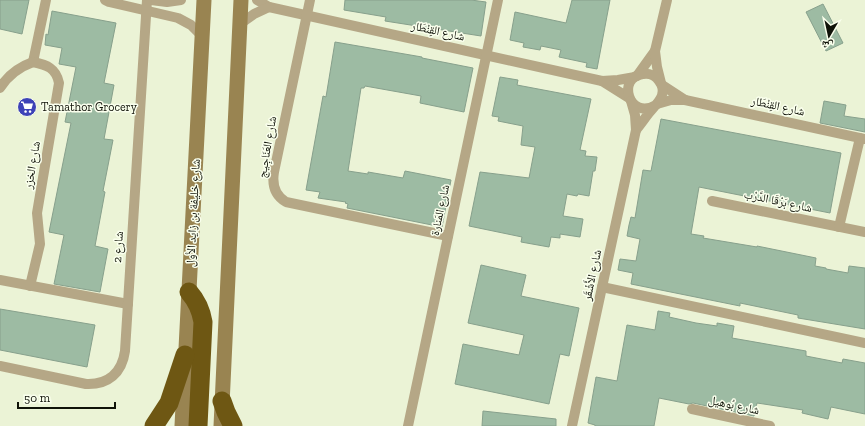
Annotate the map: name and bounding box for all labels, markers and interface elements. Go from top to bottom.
north arrow [809,16,849,56]
street label: شارع القِنْطَار [409,18,466,44]
text: ش [820,37,834,53]
street label: شارع القِنْطَار [749,93,806,119]
supermarket icon: Tamathor Grocery [16,96,38,118]
place label: Tamathor Grocery [41,100,138,114]
street label: شارع العَنَاجِيج [255,115,280,179]
street label: شارع الخزر [21,140,44,191]
street label: شارع خليفة بن زايد الأول [183,159,204,267]
street label: شارع المَنارة [428,183,453,237]
street label: شارع بَرْقَا الدَّرْب [742,187,814,216]
street label: شارع 2 [110,231,127,263]
street label: شارع الأَشْقَر [579,248,605,303]
scale bar [18,384,115,410]
text: 50 m [24,391,51,405]
street label: شارع بُوهيل [707,393,761,418]

